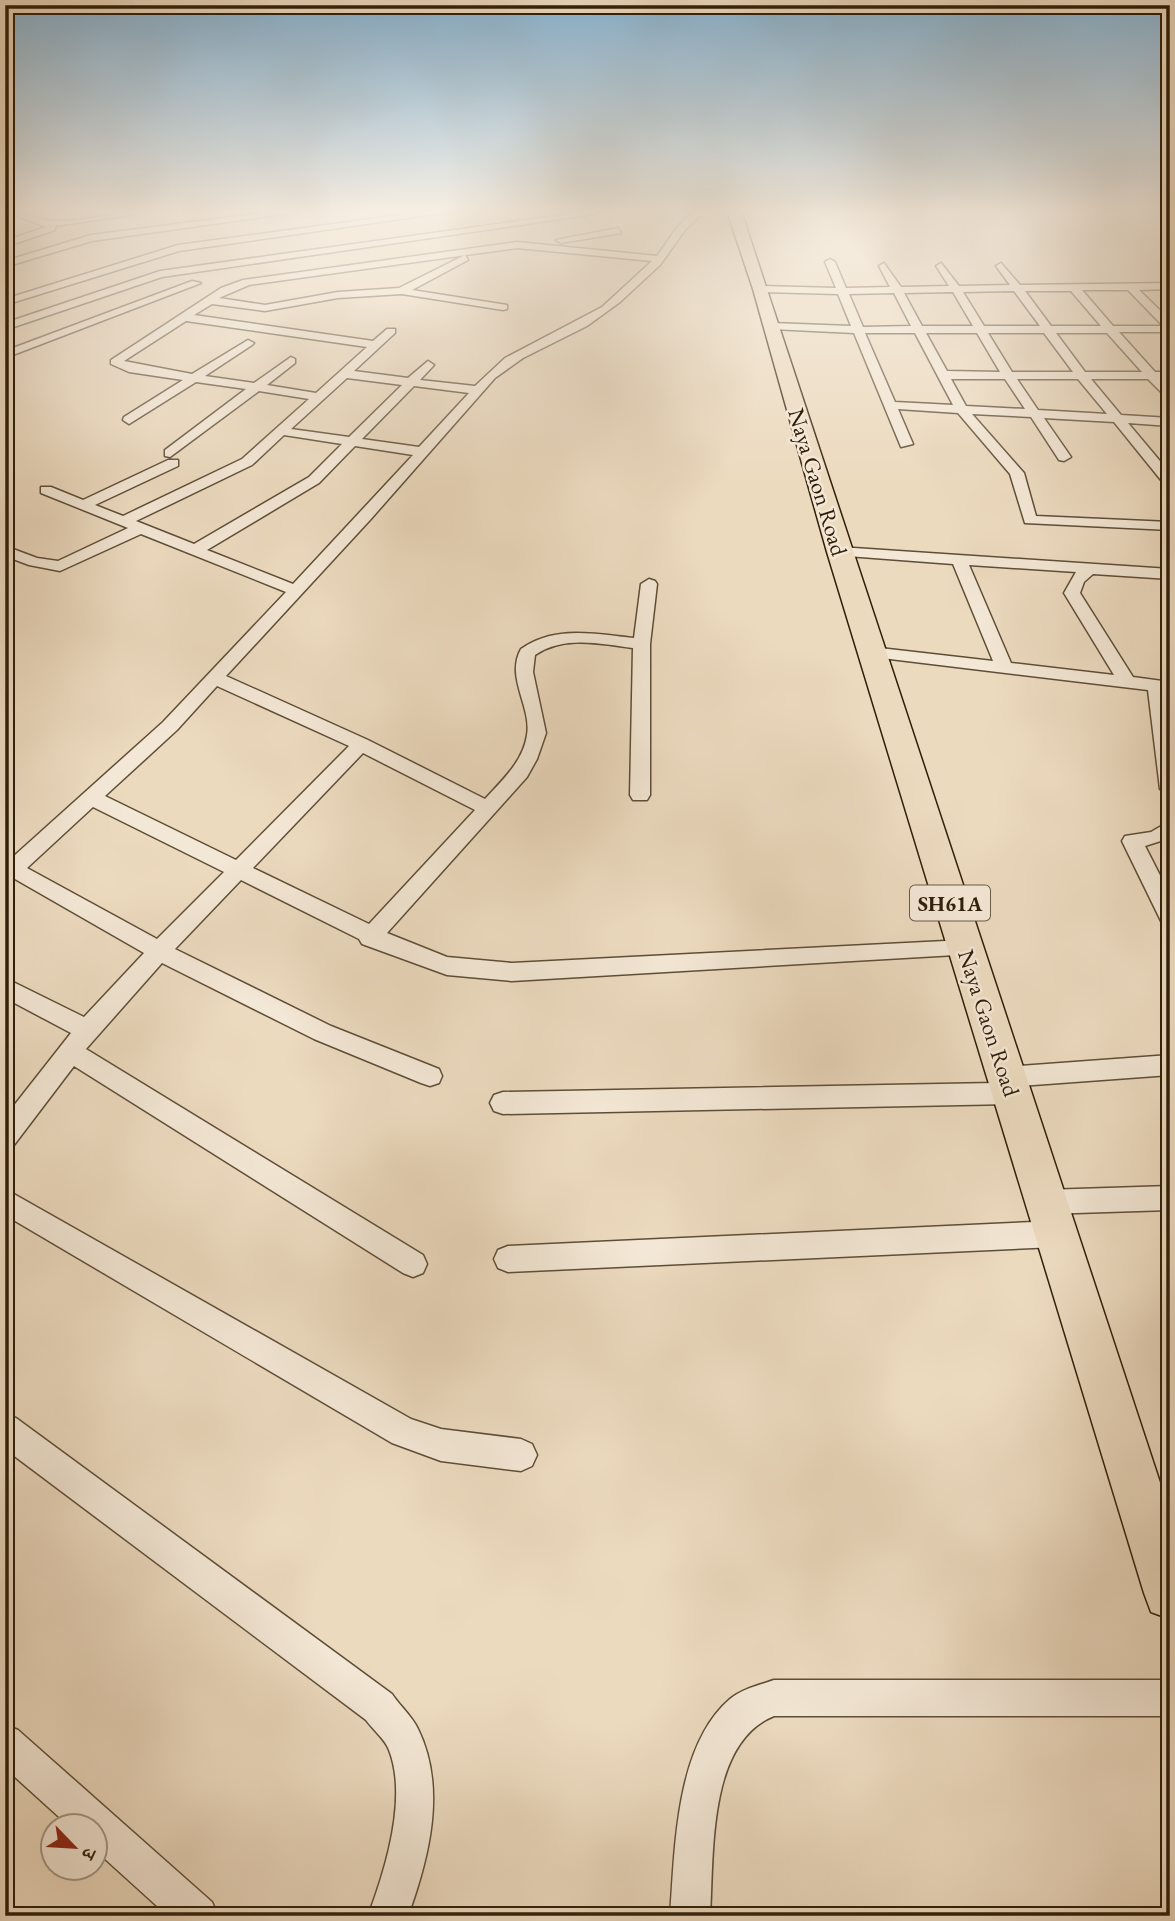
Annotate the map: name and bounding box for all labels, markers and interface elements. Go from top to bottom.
street label: Naya Gaon Road [781,405,855,560]
road number: SH61A [910,886,990,920]
street label: Naya Gaon Road [951,946,1027,1101]
north arrow [38,1812,108,1882]
text: उ [75,1842,103,1865]

